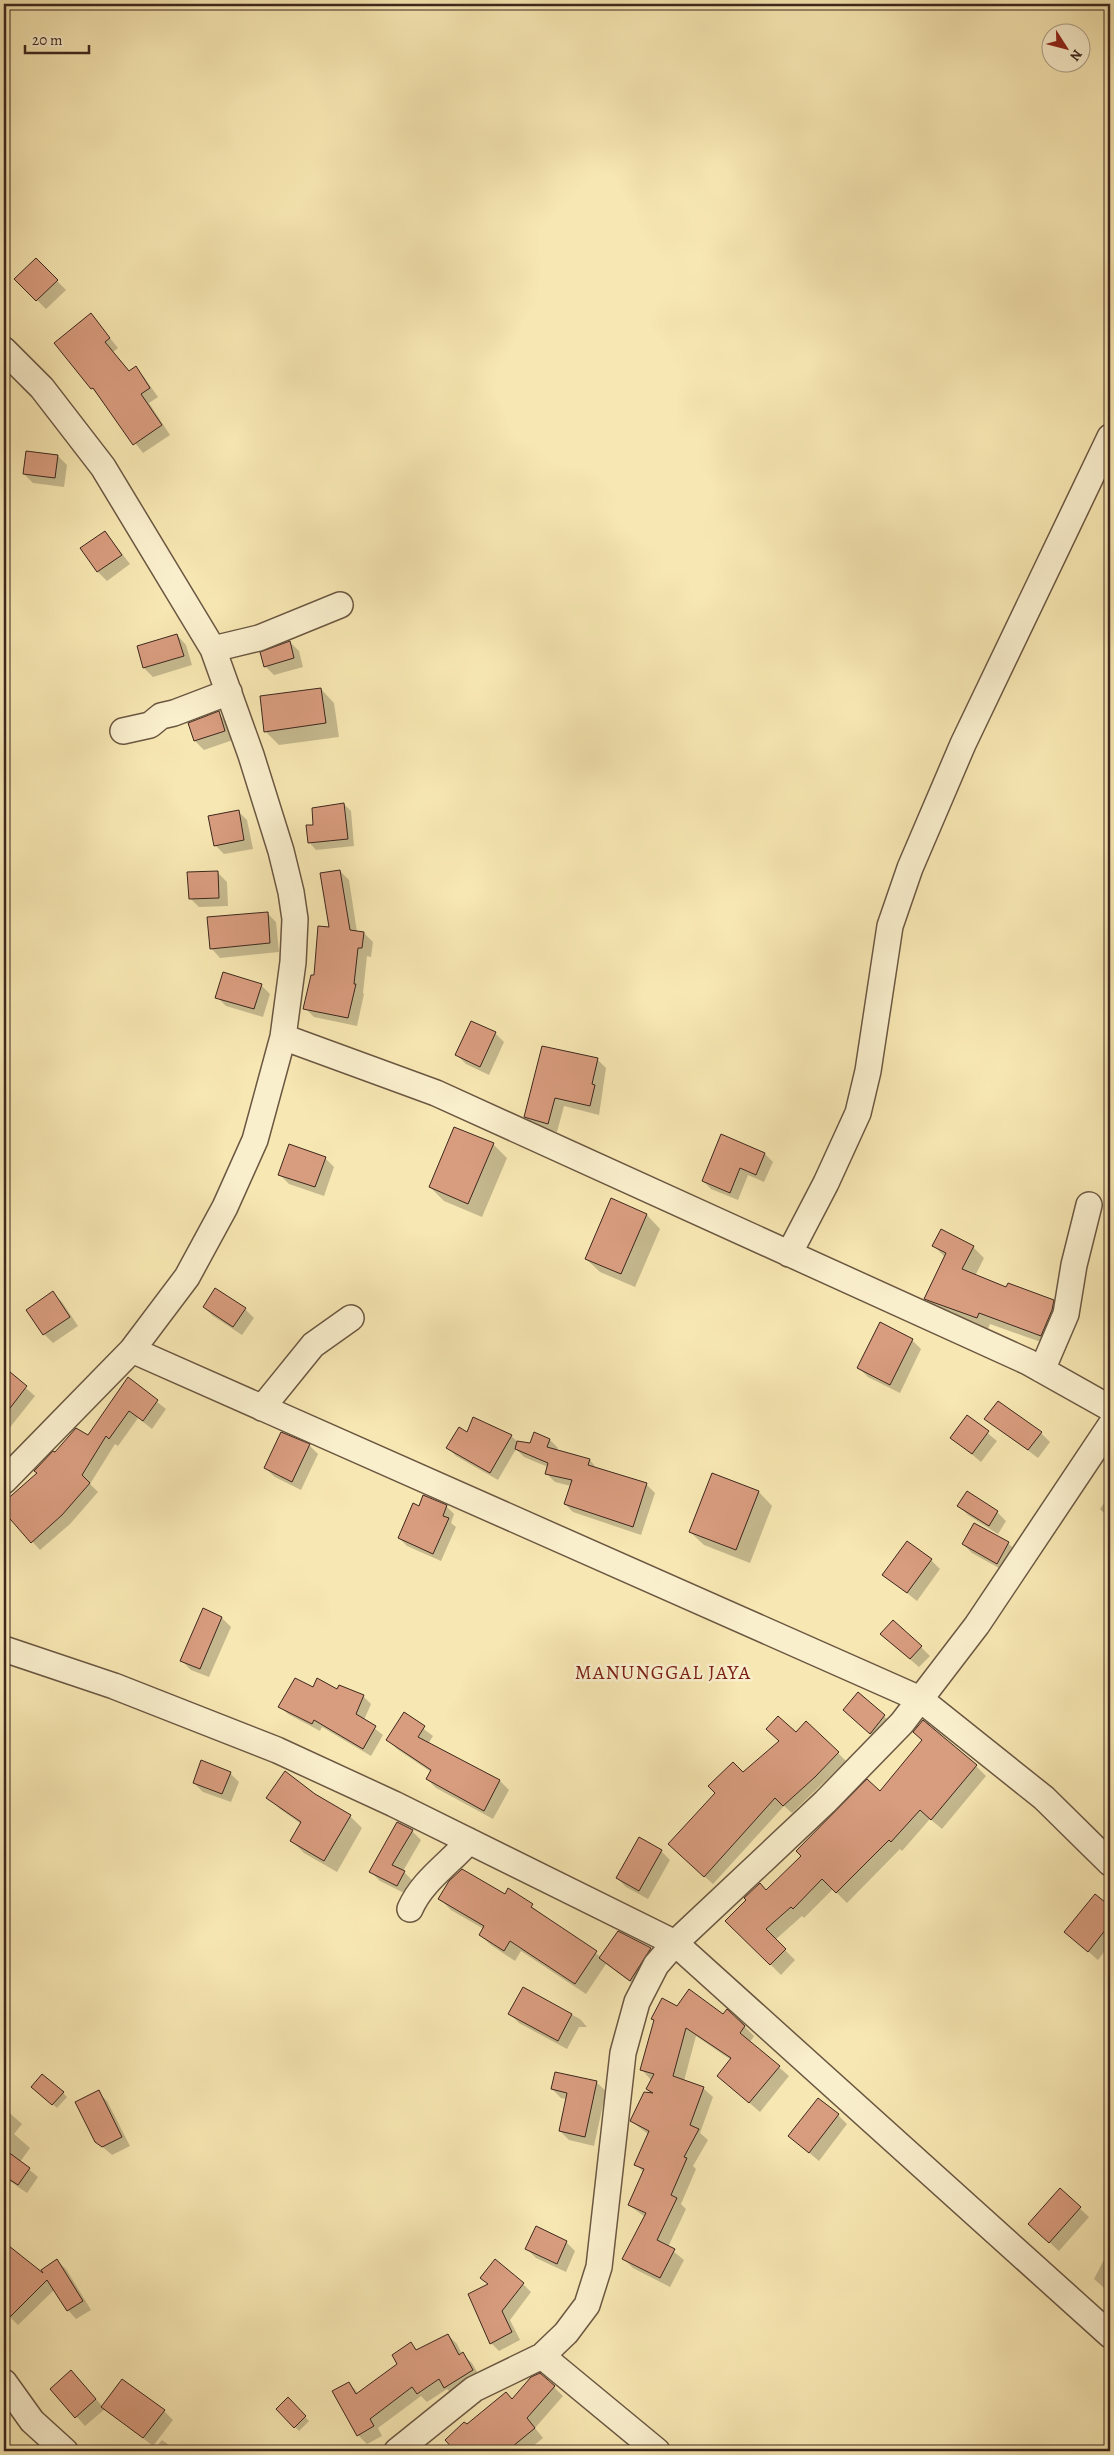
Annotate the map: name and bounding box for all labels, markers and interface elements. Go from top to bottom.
scale bar [25,22,89,54]
north arrow [1042,22,1092,72]
text: 20 m [32,30,63,50]
text: N [1065,46,1087,65]
district label: MANUNGGAL JAYA [575,1659,751,1686]

